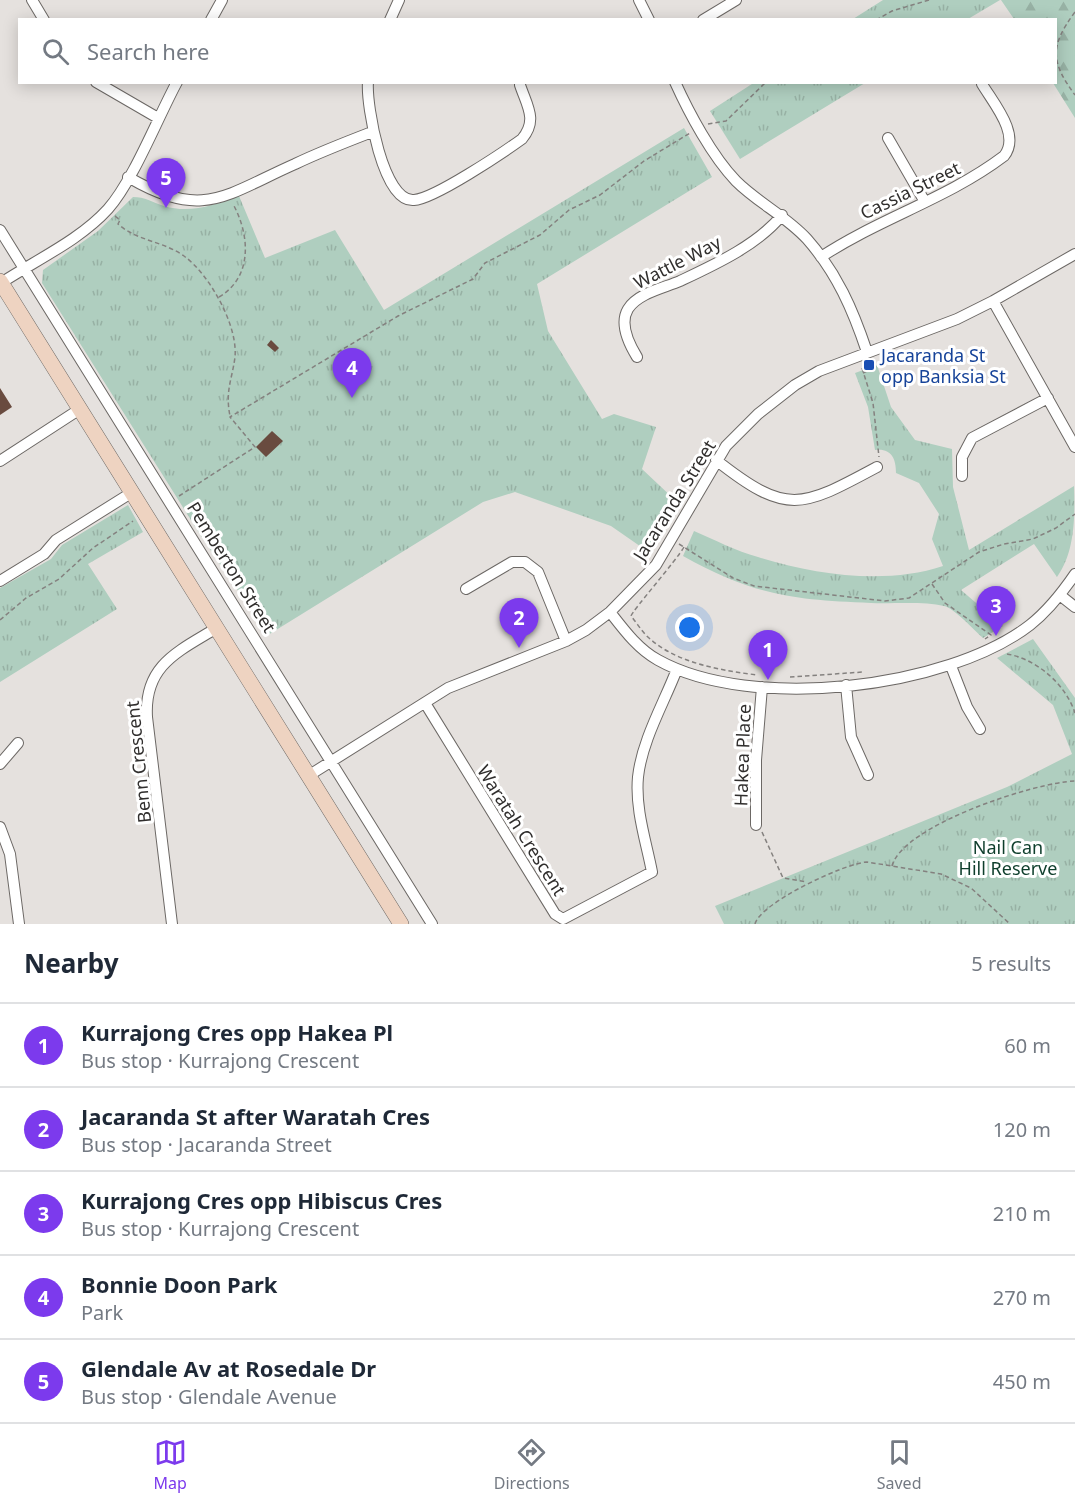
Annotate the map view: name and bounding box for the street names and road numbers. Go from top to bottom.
street label: Cassia Street [856,155,964,225]
street label: Wattle Way [629,229,725,294]
street label: Jacaranda Street [626,435,721,567]
street label: Pemberton Street [182,497,282,637]
street label: Benn Crescent [120,699,156,824]
street label: Hakea Place [728,703,756,807]
street label: Waratah Crescent [472,760,572,900]

